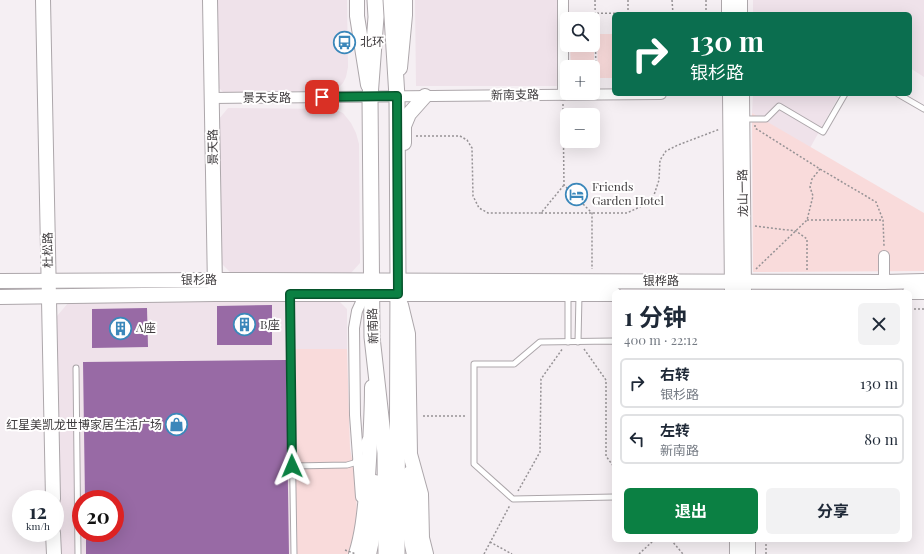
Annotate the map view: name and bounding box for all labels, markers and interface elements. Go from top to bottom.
map controls [560,12,600,148]
button: search [560,12,600,52]
text: 130 m [690,22,764,59]
icon: right [624,28,676,80]
bus stop icon: 北环 [331,29,357,55]
place label: 北环 [360,33,384,49]
button: + [560,60,600,100]
text: 银杉路 [690,60,744,84]
pin [305,80,339,114]
icon: arrive [311,86,333,108]
street label: 新南支路 [491,86,539,102]
street label: 景天支路 [243,89,291,105]
button: − [560,108,600,148]
street label: 景天路 [204,129,220,165]
street label: 龙山一路 [734,169,750,217]
place label: Friends Garden Hotel [592,178,664,208]
hotel icon: Friends Garden Hotel [563,181,589,207]
street label: 杜松路 [39,232,55,268]
street label: 银杉路 [181,271,217,287]
street label: 银桦路 [643,272,679,288]
text: 1 分钟 [624,300,687,332]
button: close [858,303,900,345]
street label: 新南路 [363,308,381,344]
building icon: B座 [231,312,257,338]
building icon: A座 [107,315,133,341]
place label: B座 [260,316,279,332]
place label: A座 [135,319,156,335]
text: 400 m · 22:12 [624,331,698,348]
text: 右转 [660,364,690,384]
icon: right [626,372,648,394]
text: 130 m [860,373,898,393]
text: 银杉路 [660,385,699,402]
shop icon: 红星美凯龙世博家居生活广场 [164,412,190,438]
place label: 红星美凯龙世博家居生活广场 [6,416,162,432]
text: 左转 [660,420,690,440]
icon: left [626,428,648,450]
text: 80 m [864,429,898,449]
text: 新南路 [660,441,699,458]
position arrow [271,445,313,487]
button: 退出 [624,488,758,534]
button: 分享 [766,488,900,534]
speed limit sign: 20 [72,490,124,542]
text: 12 [29,497,47,524]
text: km/h [26,519,50,533]

